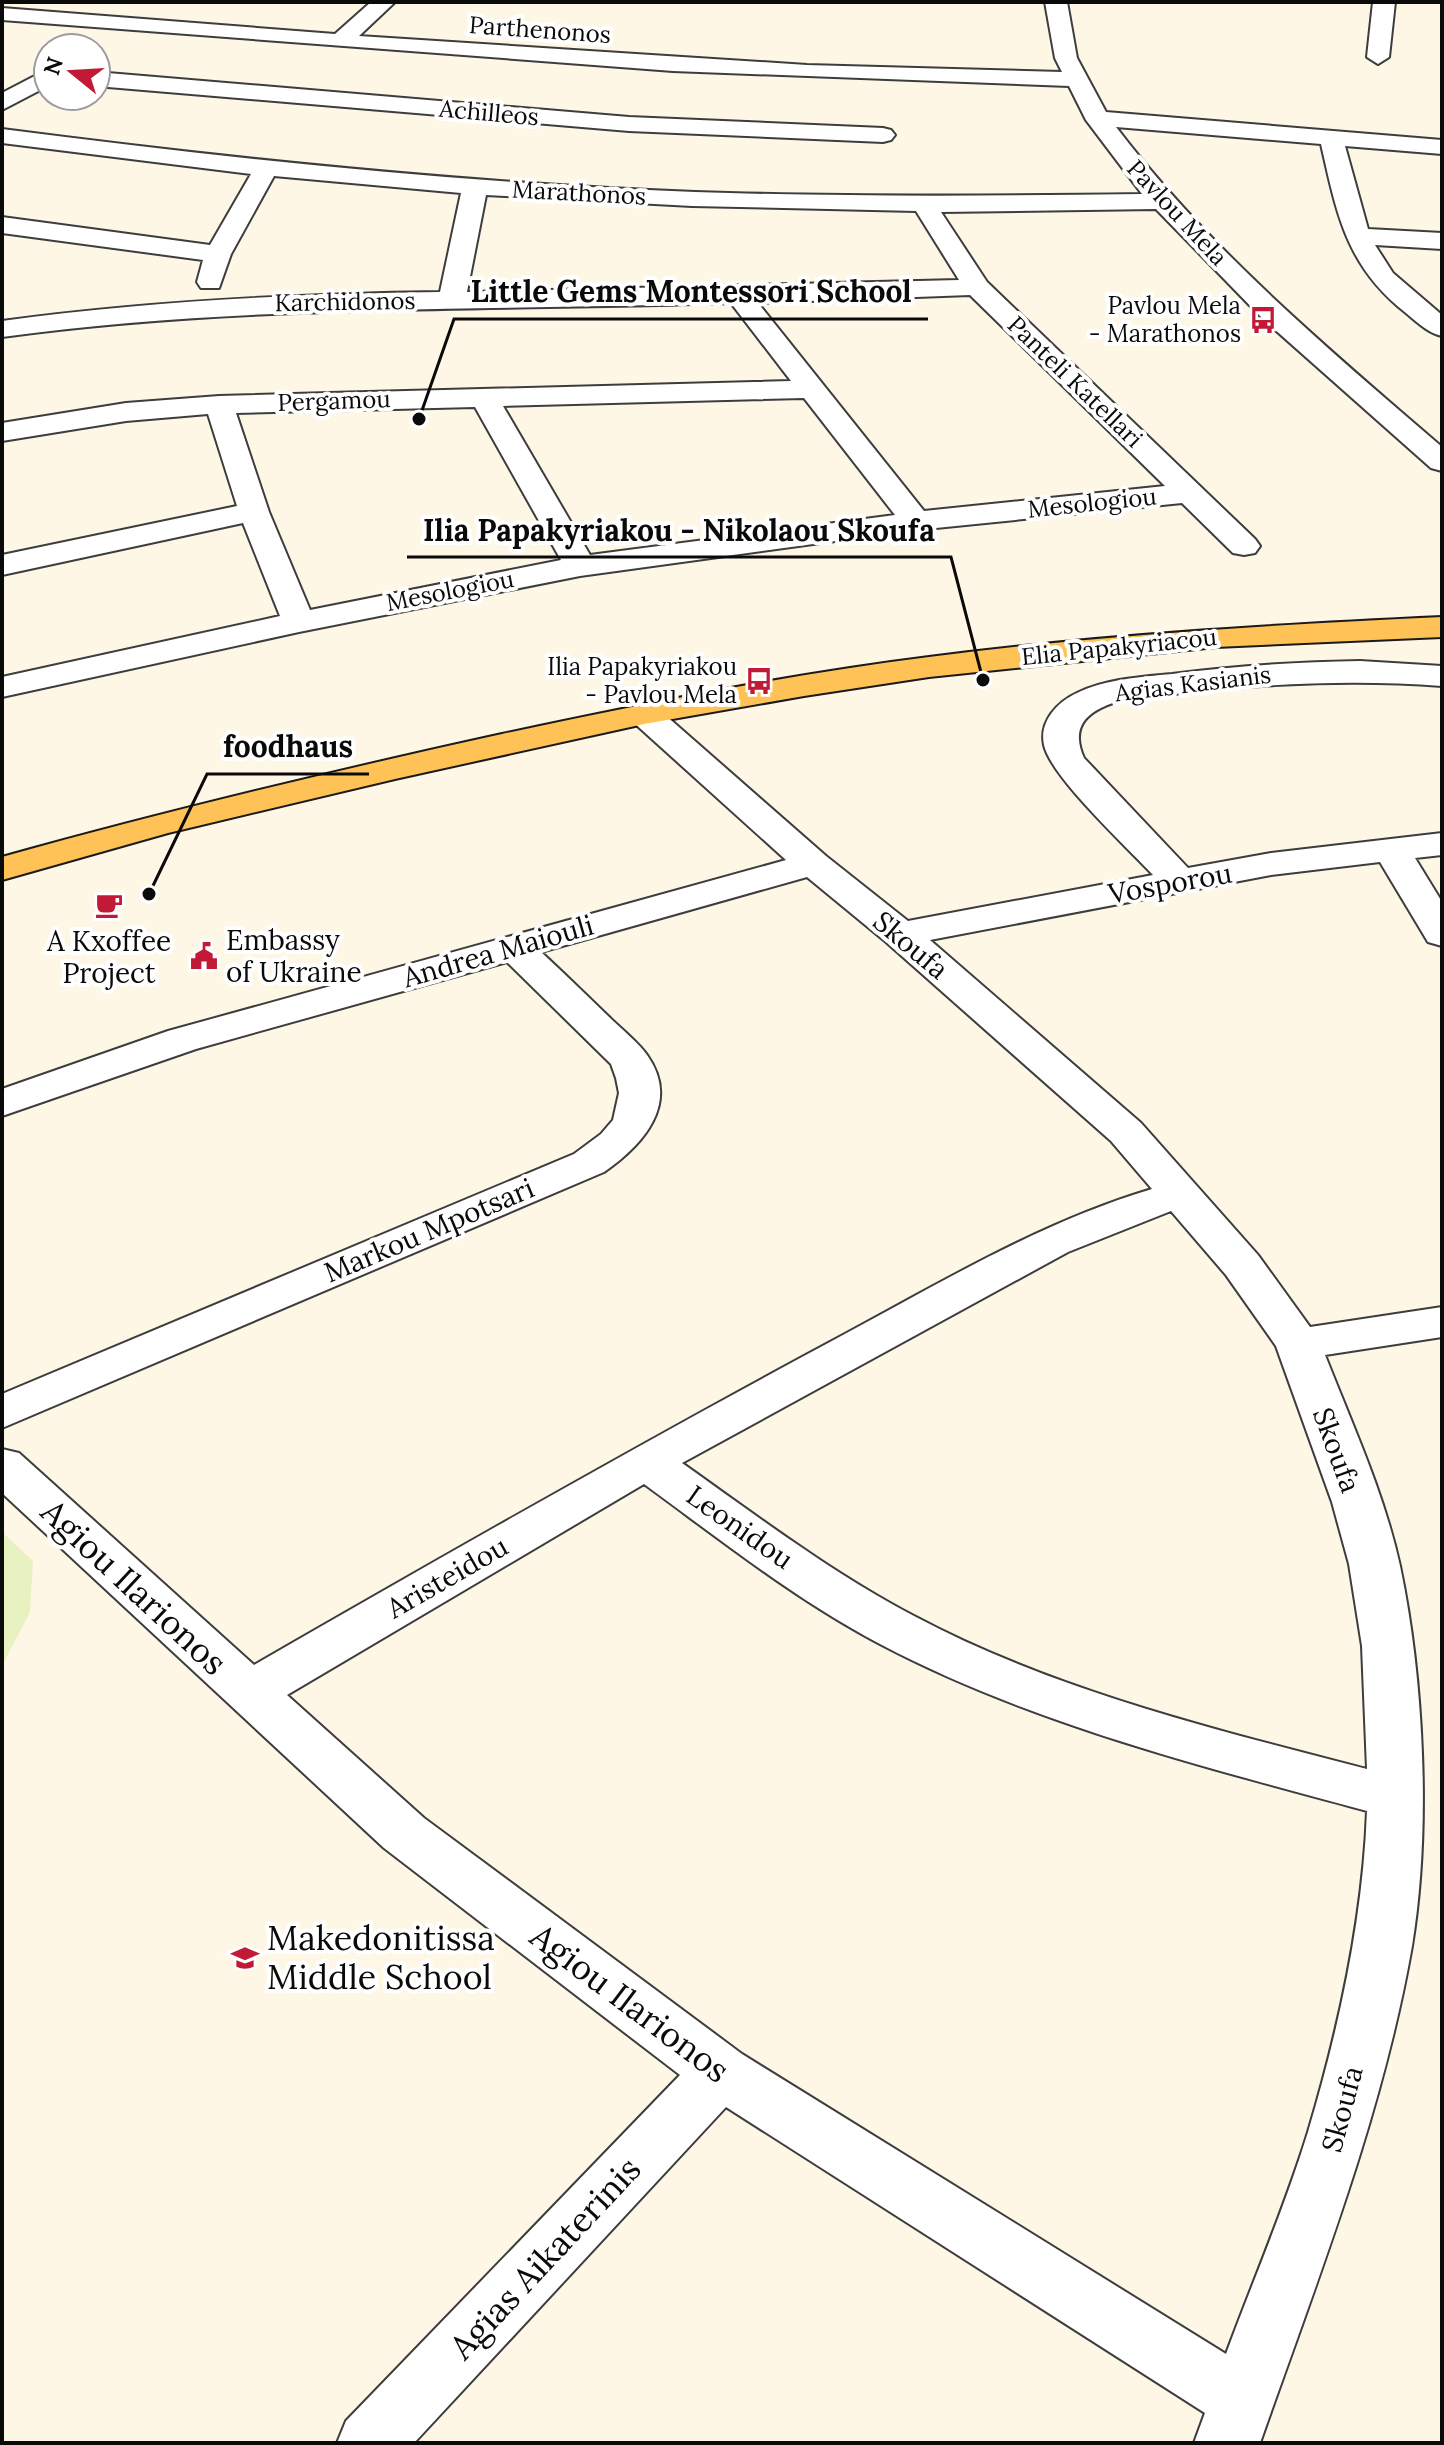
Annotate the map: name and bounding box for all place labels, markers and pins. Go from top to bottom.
callout: Little Gems Montessori School [454,265,928,319]
place label: Pavlou Mela - Marathonos [1089,290,1241,349]
bus stop icon: Pavlou Mela - Marathonos [1248,305,1278,335]
callout: Ilia Papakyriakou - Nikolaou Skoufa [407,503,951,557]
place label: Ilia Papakyriakou - Pavlou Mela [547,651,737,710]
bus stop icon: Ilia Papakyriakou - Pavlou Mela [744,666,774,696]
callout: foodhaus [207,720,369,774]
cafe icon: A Kxoffee Project [94,890,124,920]
place label: Embassy of Ukraine [226,922,362,990]
place label: A Kxoffee Project [46,923,171,991]
public building icon: Embassy of Ukraine [189,941,219,971]
place label: Makedonitissa Middle School [267,1916,495,1998]
school or university icon: Makedonitissa Middle School [230,1943,260,1973]

